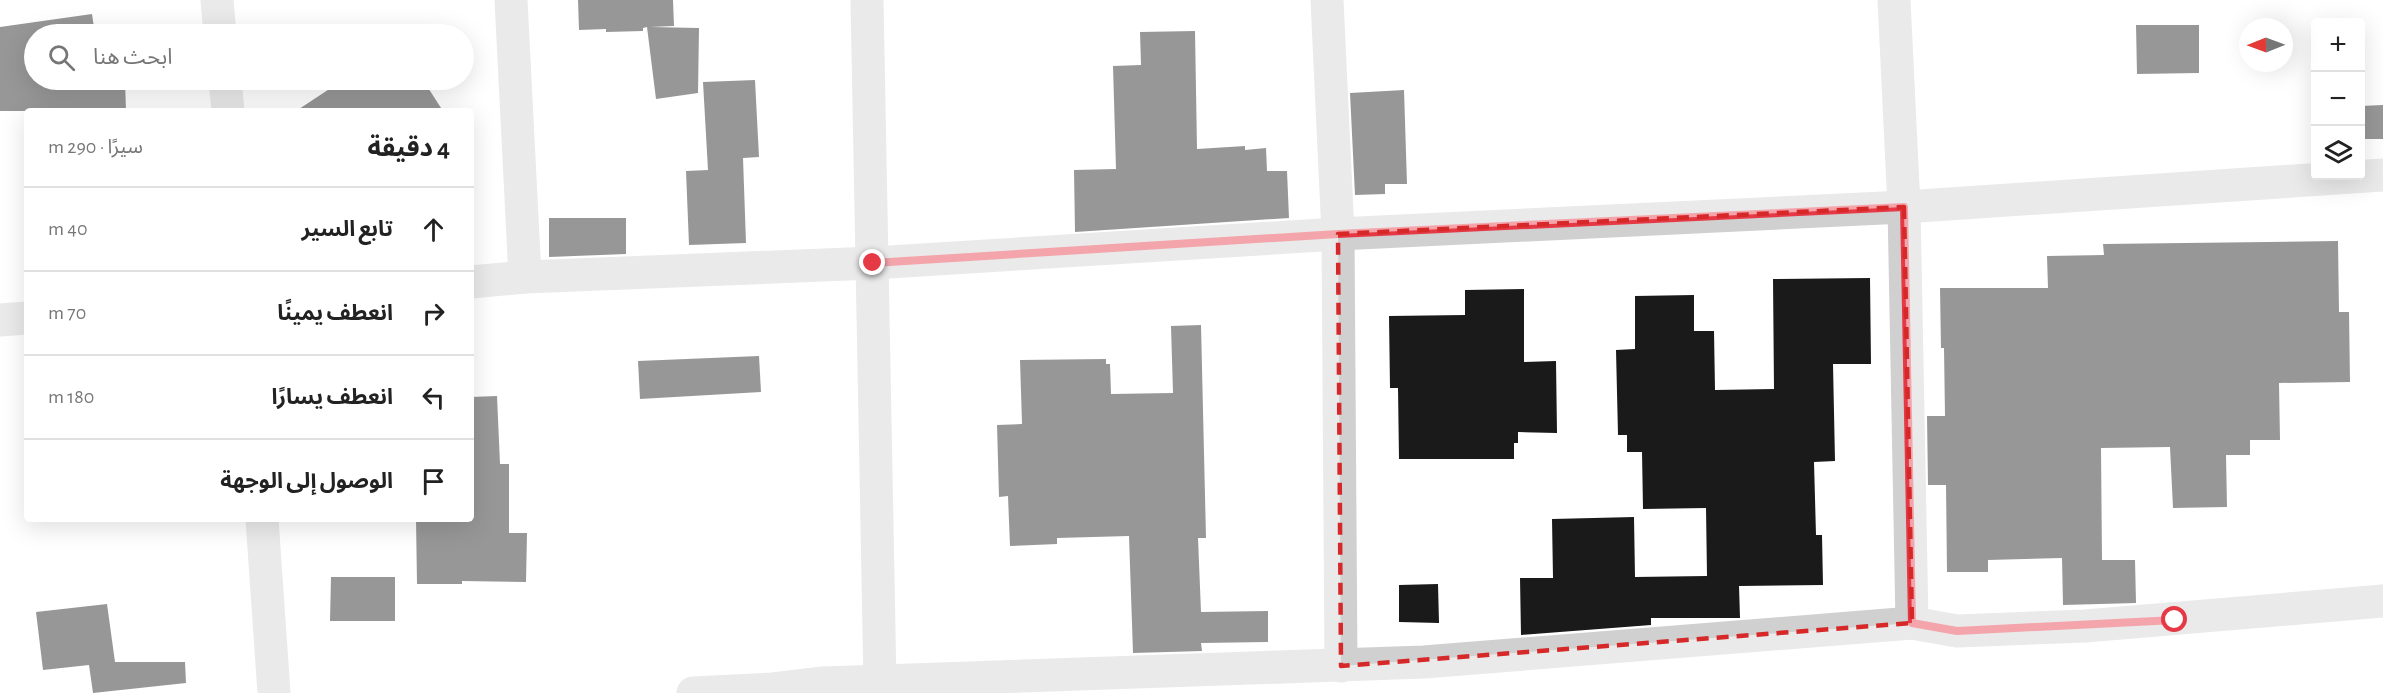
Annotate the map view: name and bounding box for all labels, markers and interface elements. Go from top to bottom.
north arrow [2239,18,2293,72]
map controls [2311,18,2365,180]
button: + [2311,18,2365,72]
search box [24,24,474,90]
icon: search [45,41,78,74]
text: ابحث هنا [93,46,172,68]
button: − [2311,72,2365,126]
button: layers [2311,126,2365,180]
text: 4 دقيقة [368,135,450,161]
text: سيرًا · 290 m [48,137,143,157]
icon: ahead [417,213,450,246]
text: تابع السير [301,218,393,240]
text: 40 m [48,219,88,239]
route end [859,249,885,275]
icon: right [417,297,450,330]
text: انعطف يمينًا [277,302,393,324]
text: 70 m [48,303,86,323]
icon: left [417,381,450,414]
text: انعطف يسارًا [271,386,393,408]
text: 180 m [48,387,94,407]
icon: arrive [417,465,450,498]
text: الوصول إلى الوجهة [220,470,393,492]
route start [2161,606,2187,632]

